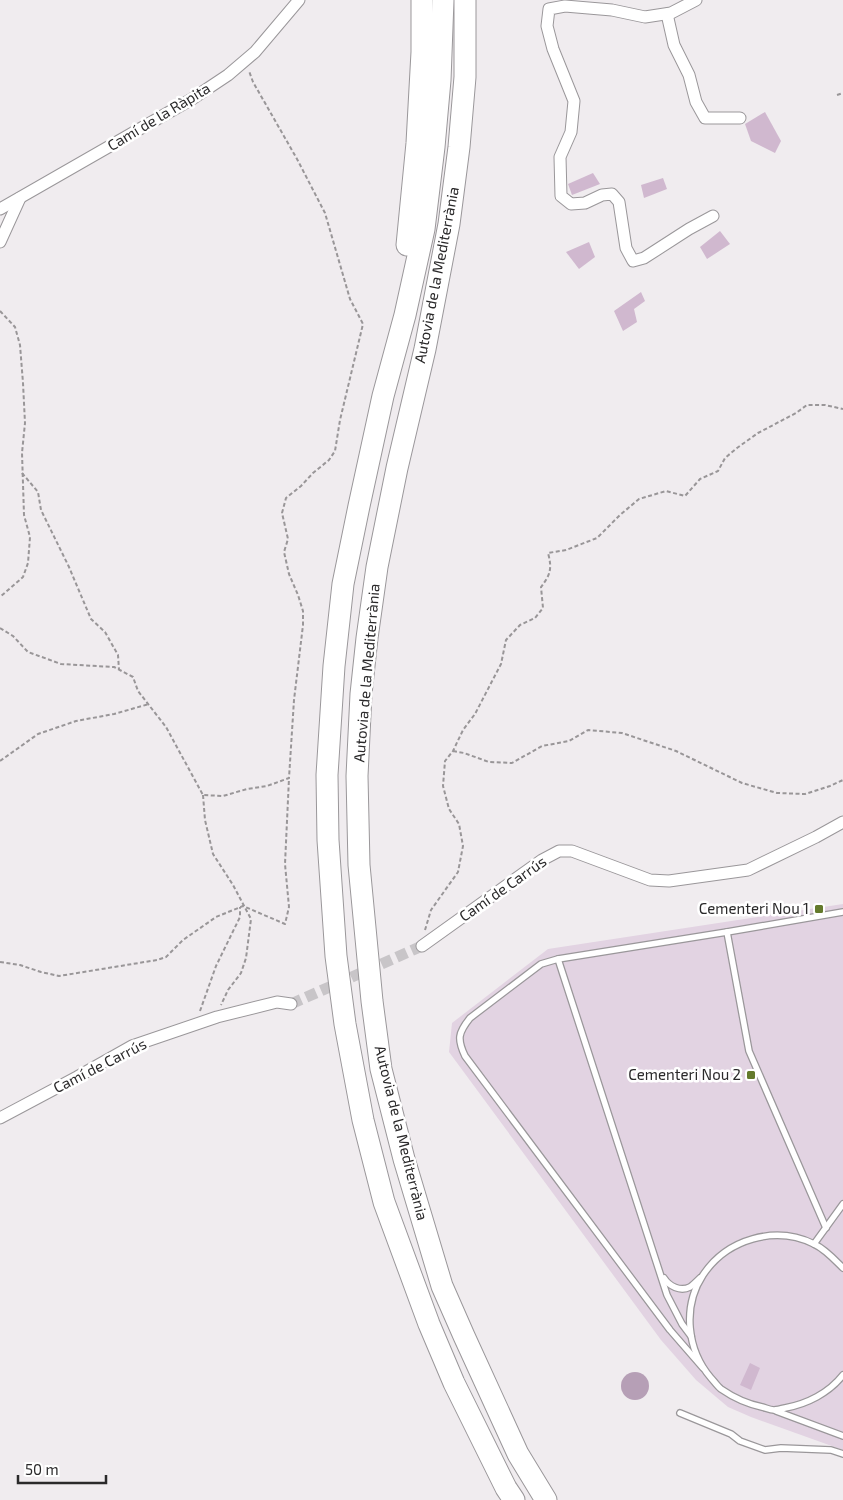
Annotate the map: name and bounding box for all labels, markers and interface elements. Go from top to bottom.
street label: Camí de la Ràpita [104,78,213,154]
street label: Autovia de la Mediterrània [410,185,462,365]
street label: Autovia de la Mediterrània [349,583,383,763]
street label: Camí de Carrús [455,852,549,925]
place label: Cementeri Nou 1 [699,899,809,917]
marker: Cementeri Nou 1 [813,903,825,915]
street label: Camí de Carrús [50,1034,149,1096]
street label: Autovia de la Mediterrània [372,1043,432,1222]
place label: Cementeri Nou 2 [628,1065,741,1083]
marker: Cementeri Nou 2 [745,1069,757,1081]
scale bar [18,1452,105,1484]
text: 50 m [25,1460,59,1478]

